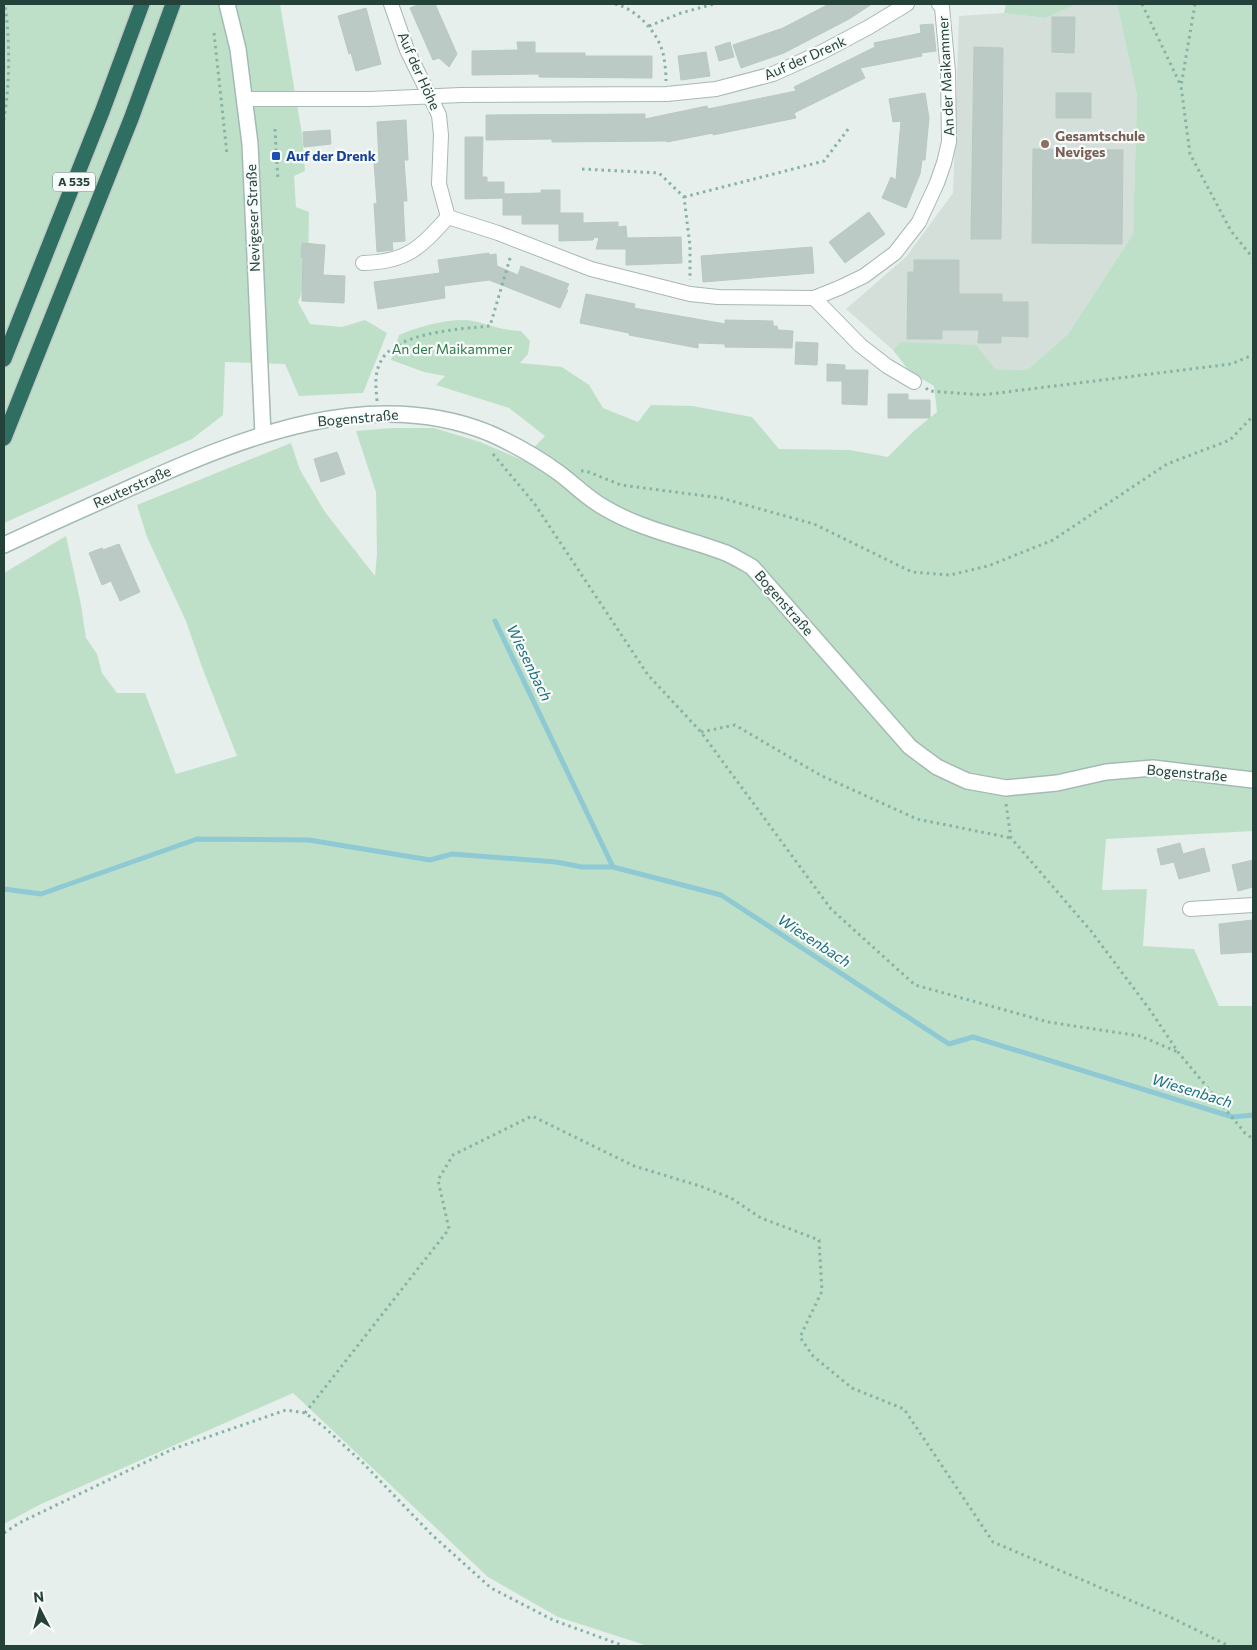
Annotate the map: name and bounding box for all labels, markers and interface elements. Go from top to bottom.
street label: An der Maikammer [934,15,957,137]
street label: Auf der Höhe [395,29,444,112]
street label: Auf der Drenk [761,32,849,83]
place label: Gesamtschule Neviges [1055,127,1145,160]
marker: Gesamtschule Neviges [1039,138,1051,150]
place label: Auf der Drenk [286,147,376,164]
marker: Auf der Drenk [270,150,282,162]
street label: Nevigeser Straße [242,164,263,272]
road number: A 535 [53,172,95,192]
park label: An der Maikammer [392,340,513,357]
street label: Bogenstraße [317,406,399,429]
street label: Reuterstraße [90,462,173,511]
street label: Bogenstraße [751,567,817,639]
water label: Wiesenbach [504,621,556,704]
street label: Bogenstraße [1146,761,1228,784]
water label: Wiesenbach [775,910,854,970]
water label: Wiesenbach [1150,1069,1235,1111]
north arrow [15,1585,65,1635]
text: N [32,1588,45,1606]

